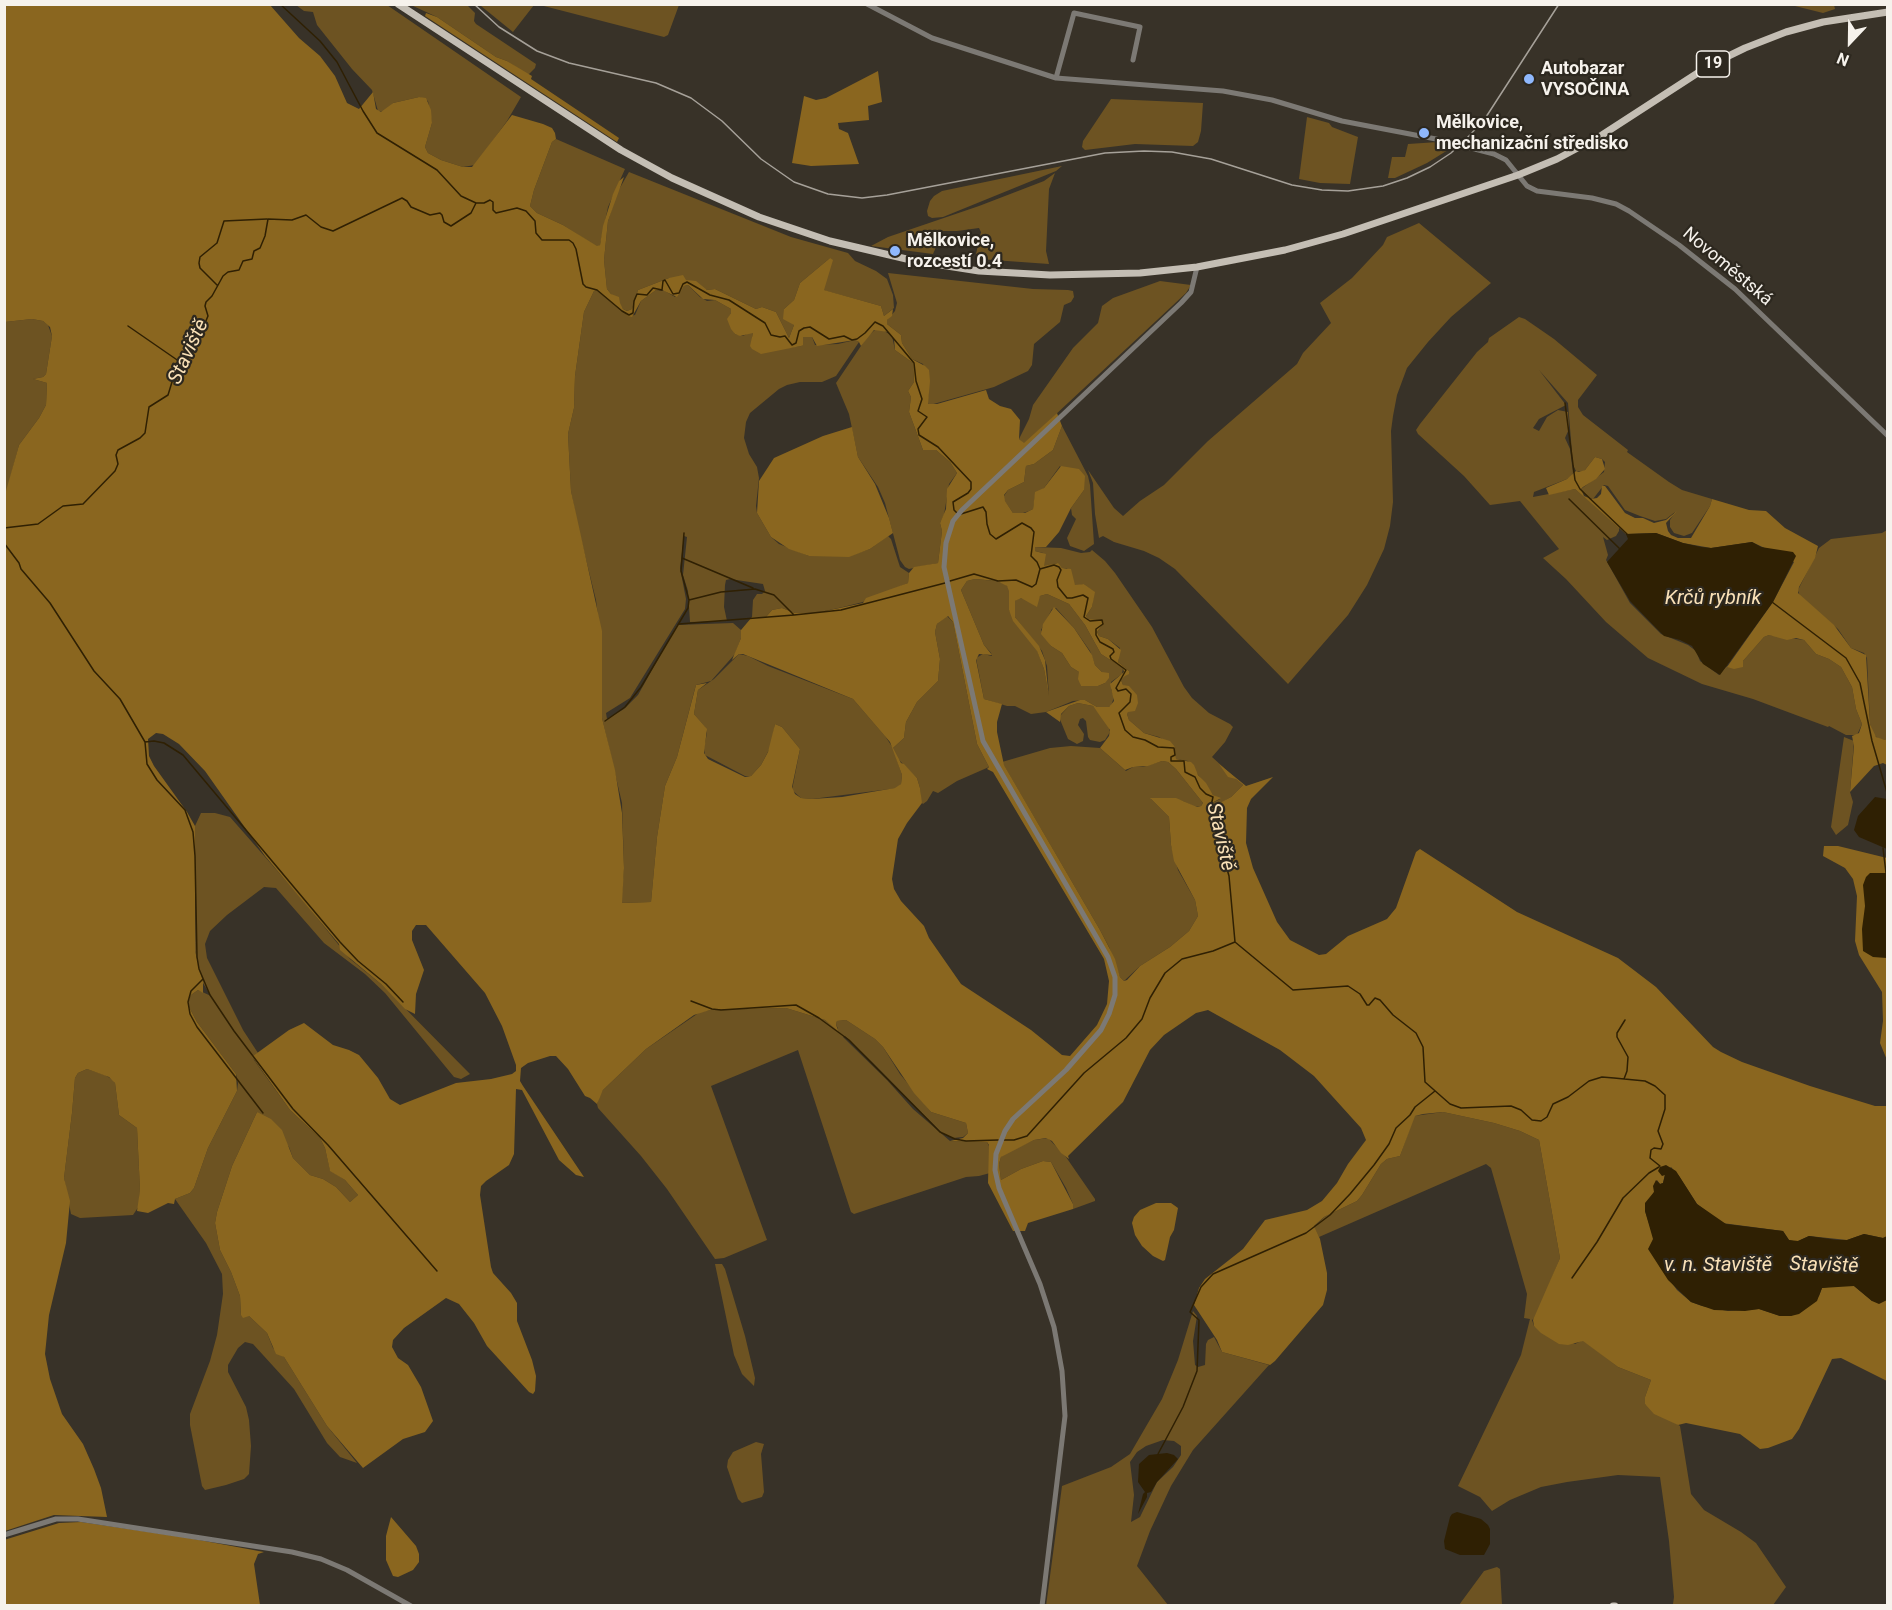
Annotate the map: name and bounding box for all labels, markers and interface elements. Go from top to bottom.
north arrow [1820,12,1880,72]
text: N [1834,48,1852,70]
road number: 19 [1696,51,1730,77]
place label: Autobazar VYSOČINA [1541,58,1629,100]
marker: Autobazar VYSOČINA [1522,72,1536,86]
place label: Mělkovice, mechanizační středisko [1436,112,1628,154]
marker: Mělkovice, mechanizační středisko [1417,126,1431,140]
street label: Novoměstská [1678,223,1776,311]
place label: Mělkovice, rozcestí 0.4 [907,230,1002,272]
marker: Mělkovice, rozcestí 0.4 [888,244,902,258]
water label: Staviště [164,316,214,388]
water label: Krčů rybník [1665,587,1761,611]
water label: Staviště [1201,801,1239,873]
water label: Staviště [1789,1253,1859,1279]
water label: v. n. Staviště [1664,1254,1772,1278]

